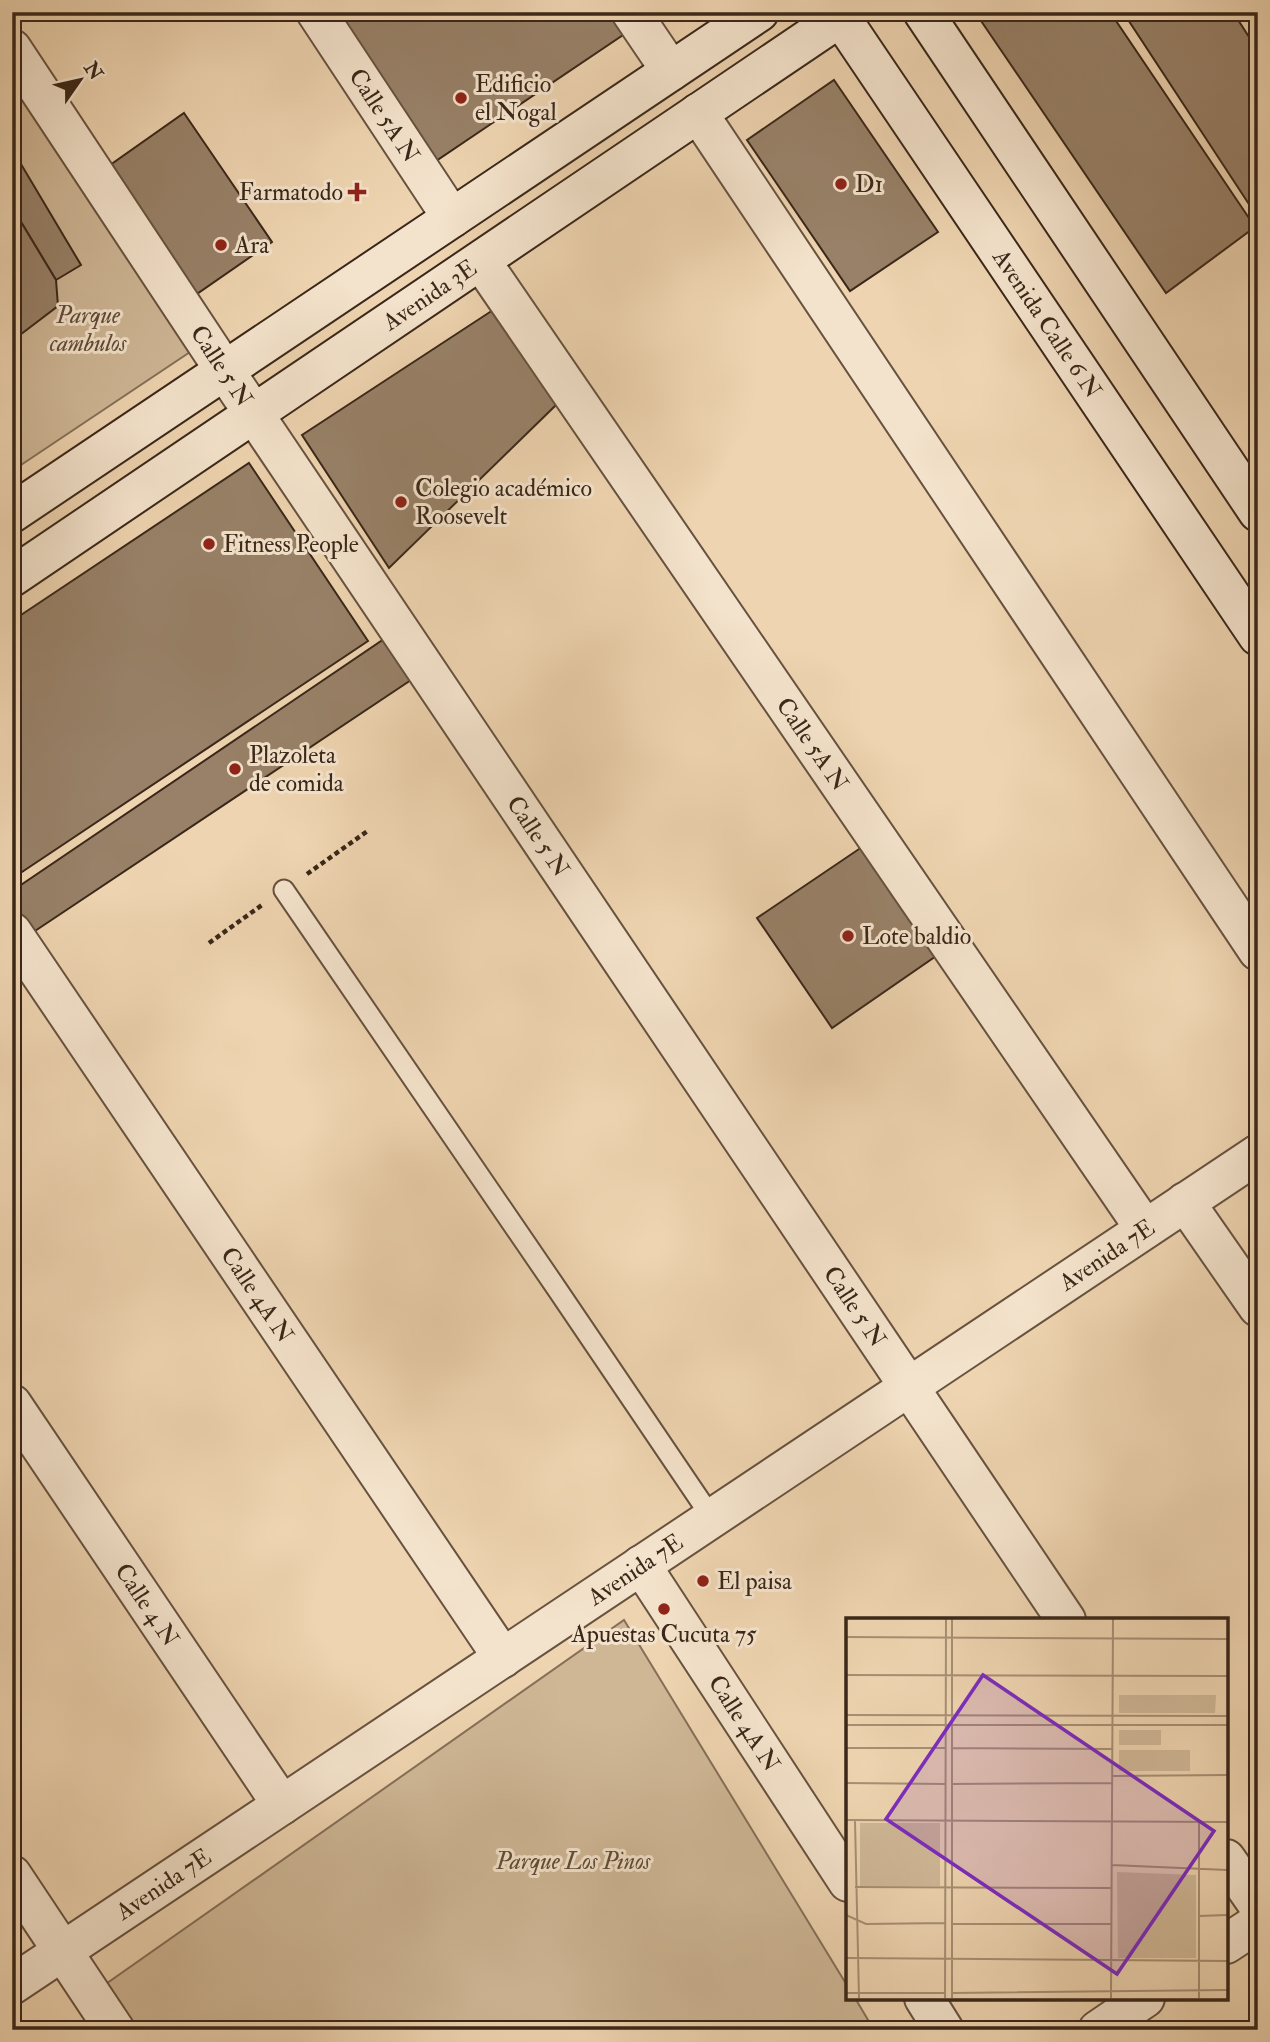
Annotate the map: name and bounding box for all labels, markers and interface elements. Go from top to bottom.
north arrow [46,46,116,116]
text: N [78,56,109,86]
street label: Calle 5A N [342,62,427,169]
place label: Edificio el Nogal [475,69,557,128]
marker: Edificio el Nogal [453,90,469,106]
place label: D1 [855,169,883,200]
marker: D1 [833,176,849,192]
place label: Farmatodo [239,177,343,208]
marker: Farmatodo [349,184,365,200]
place label: Ara [234,230,270,261]
marker: Ara [213,237,229,253]
street label: Avenida Calle 6 N [985,242,1109,405]
street label: Avenida 3E [376,252,482,338]
park label: Parque cambulos [50,300,127,359]
street label: Calle 5 N [183,319,260,413]
place label: Colegio académico Roosevelt [415,473,592,532]
marker: Colegio académico Roosevelt [393,494,409,510]
place label: Fitness People [223,529,359,560]
marker: Fitness People [201,536,217,552]
street label: Calle 5A N [769,691,856,798]
place label: Plazoleta de comida [249,740,345,799]
marker: Plazoleta de comida [227,761,243,777]
street label: Calle 5 N [500,790,577,883]
place label: Lote baldio [862,921,971,952]
marker: Lote baldio [840,928,856,944]
street label: Avenida 7E [1052,1212,1161,1298]
street label: Calle 4A N [214,1241,301,1349]
street label: Calle 5 N [816,1260,894,1354]
street label: Avenida 7E [581,1526,689,1613]
street label: Calle 4 N [108,1557,187,1653]
place label: El paisa [717,1566,793,1597]
marker: El paisa [695,1573,711,1589]
marker: Apuestas Cucuta 75 [656,1601,672,1617]
inset map [846,1618,1228,2000]
place label: Apuestas Cucuta 75 [571,1619,757,1650]
street label: Calle 4A N [701,1669,788,1778]
street label: Avenida 7E [109,1841,217,1928]
park label: Parque Los Pinos [495,1846,651,1877]

